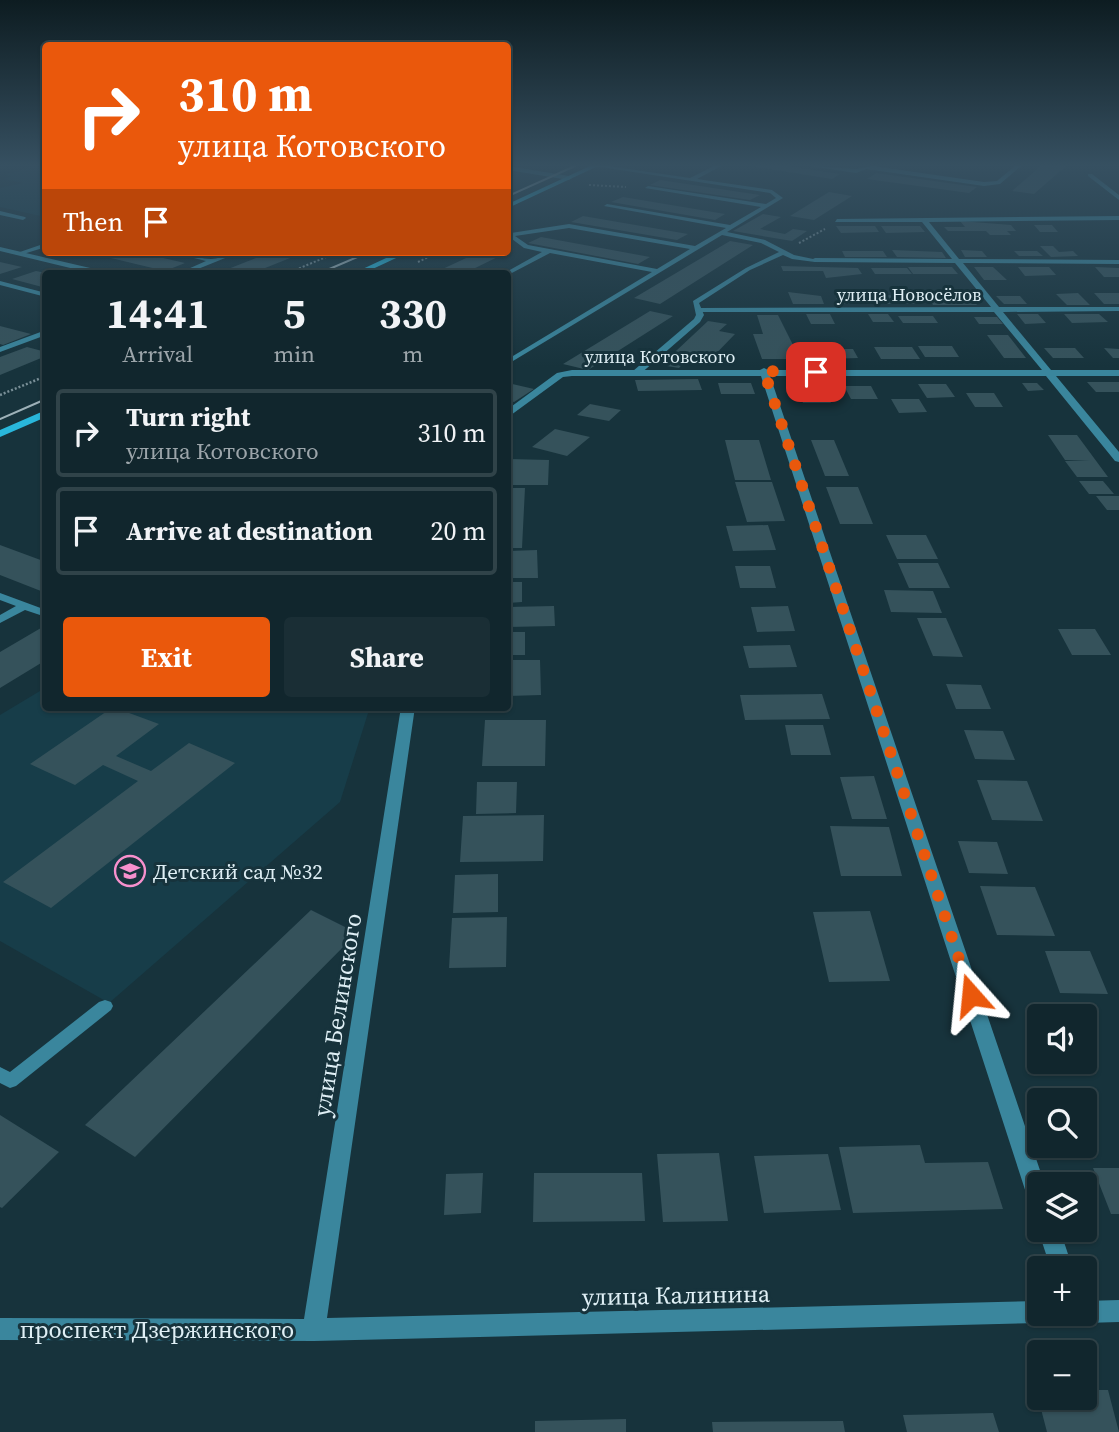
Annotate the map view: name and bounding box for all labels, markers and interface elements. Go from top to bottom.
text: 310 m [178,60,313,127]
icon: right [63,70,154,161]
text: улица Котовского [178,124,446,168]
icon: arrive [137,203,175,241]
text: Then [63,204,123,240]
street label: улица Новосёлов [837,282,981,307]
text: 14:41 [106,284,210,342]
text: 5 [283,284,306,342]
text: 330 [379,284,447,342]
text: Arrival [122,338,193,370]
text: min [273,338,315,370]
text: m [403,338,423,370]
pin [786,342,846,402]
street label: улица Котовского [585,344,736,369]
icon: arrive [797,353,835,391]
text: Turn right [126,399,250,435]
icon: right [67,414,105,452]
text: 310 m [418,415,486,451]
text: улица Котовского [126,435,319,467]
icon: arrive [67,512,105,550]
text: Arrive at destination [126,513,373,549]
text: 20 m [431,513,486,549]
button: Exit [63,617,270,697]
button: Share [284,617,490,697]
school or university icon: Детский сад №32 [113,854,147,888]
place label: Детский сад №32 [153,857,323,886]
street label: улица Белинского [305,911,369,1119]
position arrow [934,958,1008,1032]
map controls [1027,1004,1097,1410]
button: sound [1027,1004,1097,1074]
button: search [1027,1088,1097,1158]
button: layers [1027,1172,1097,1242]
button: + [1027,1256,1097,1326]
street label: улица Калинина [582,1277,771,1313]
street label: проспект Дзержинского [20,1313,294,1346]
button: − [1027,1340,1097,1410]

